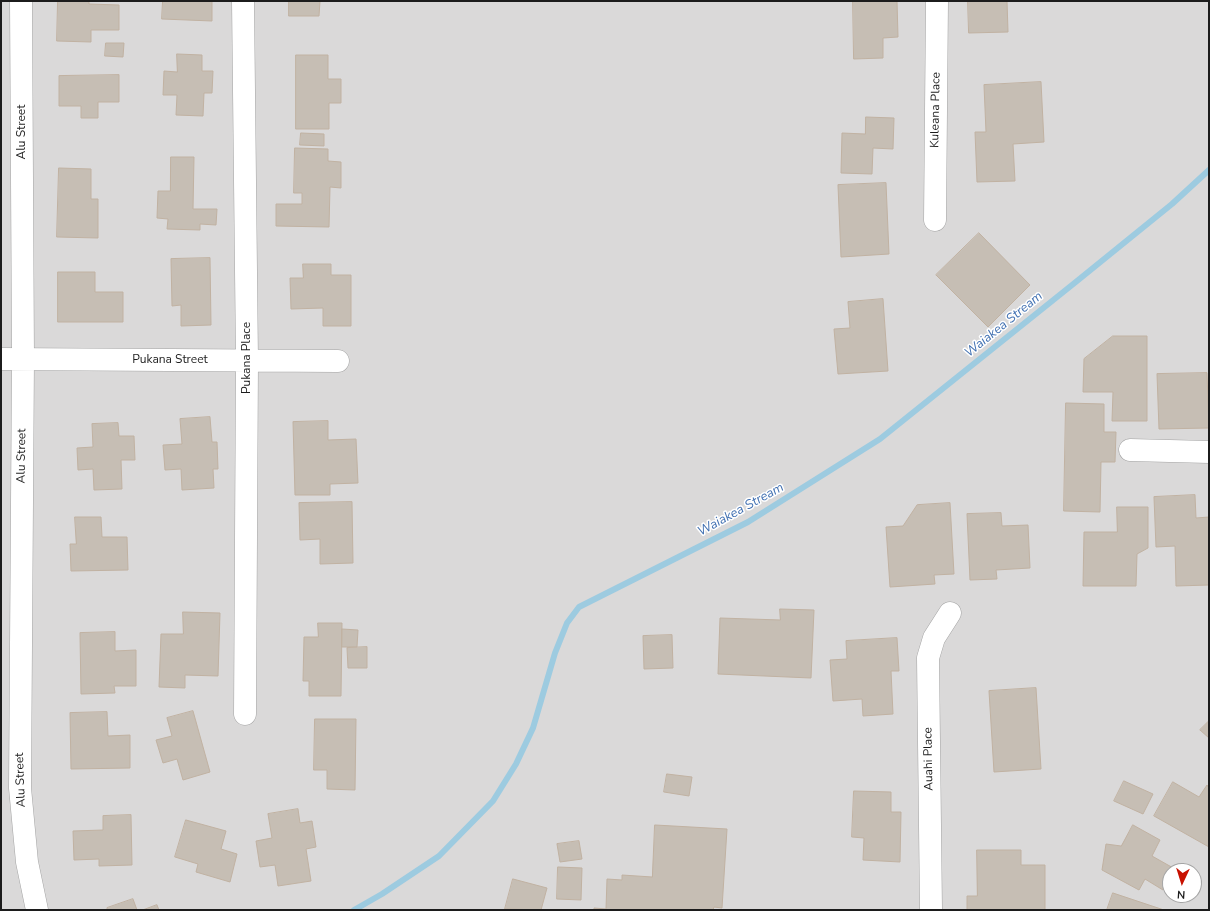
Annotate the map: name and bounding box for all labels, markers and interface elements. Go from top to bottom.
street label: Kuleana Place [928,72,944,148]
street label: Alu Street [15,105,29,159]
water label: Waiakea Stream [962,289,1046,361]
street label: Pukana Place [240,322,254,394]
street label: Pukana Street [132,353,208,367]
street label: Alu Street [14,428,30,484]
water label: Waiakea Stream [695,480,787,540]
street label: Auahi Place [921,727,937,791]
street label: Alu Street [13,752,29,808]
north arrow [1162,863,1202,903]
text: N [1177,887,1186,902]

